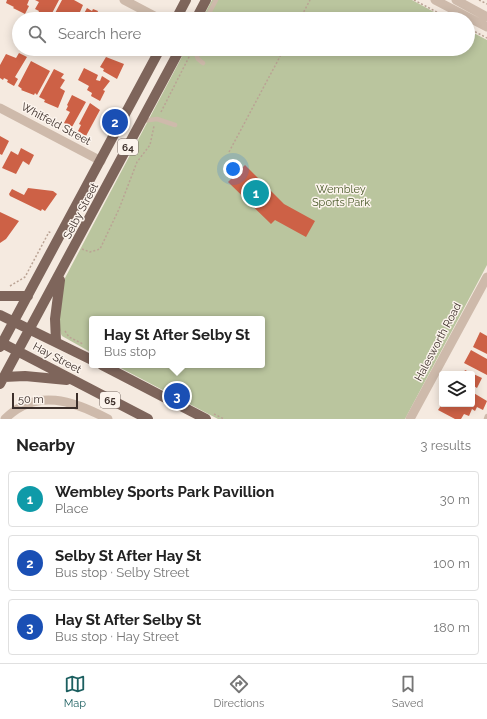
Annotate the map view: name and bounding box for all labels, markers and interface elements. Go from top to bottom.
search box [12,12,475,56]
icon: search [26,23,48,45]
text: Search here [58,25,141,43]
street label: Whitfeld Street [19,100,93,148]
pin: 2 [102,107,128,137]
road number: 64 [118,139,138,155]
your location [223,159,243,179]
pin: 1 [243,178,269,208]
street label: Selby Street [61,180,101,241]
park label: Wembley Sports Park [312,183,370,209]
street label: Halesworth Road [412,300,464,384]
popup [89,316,265,368]
text: Hay St After Selby St [104,326,250,344]
street label: Hay Street [31,340,84,376]
text: Bus stop [104,344,156,359]
map controls [439,371,475,407]
button: layers [439,371,475,407]
pin: 3 [164,381,190,411]
scale bar [12,391,78,410]
road number: 65 [100,392,120,408]
text: 50 m [18,393,44,406]
text: Nearby [16,435,75,455]
text: 3 results [421,438,471,453]
text: Wembley Sports Park Pavillion [55,483,274,501]
text: 1 [27,492,33,507]
text: 30 m [440,492,470,507]
text: Place [55,501,88,516]
text: Selby St After Hay St [55,547,201,565]
text: 2 [26,556,34,571]
text: 100 m [433,556,470,571]
text: Bus stop · Selby Street [55,565,189,580]
text: Hay St After Selby St [55,611,201,629]
text: 3 [26,620,34,635]
text: 180 m [434,620,470,635]
text: Bus stop · Hay Street [55,629,179,644]
tab: Map [64,673,86,710]
tab: Directions [214,673,264,710]
tab: Saved [392,673,423,710]

